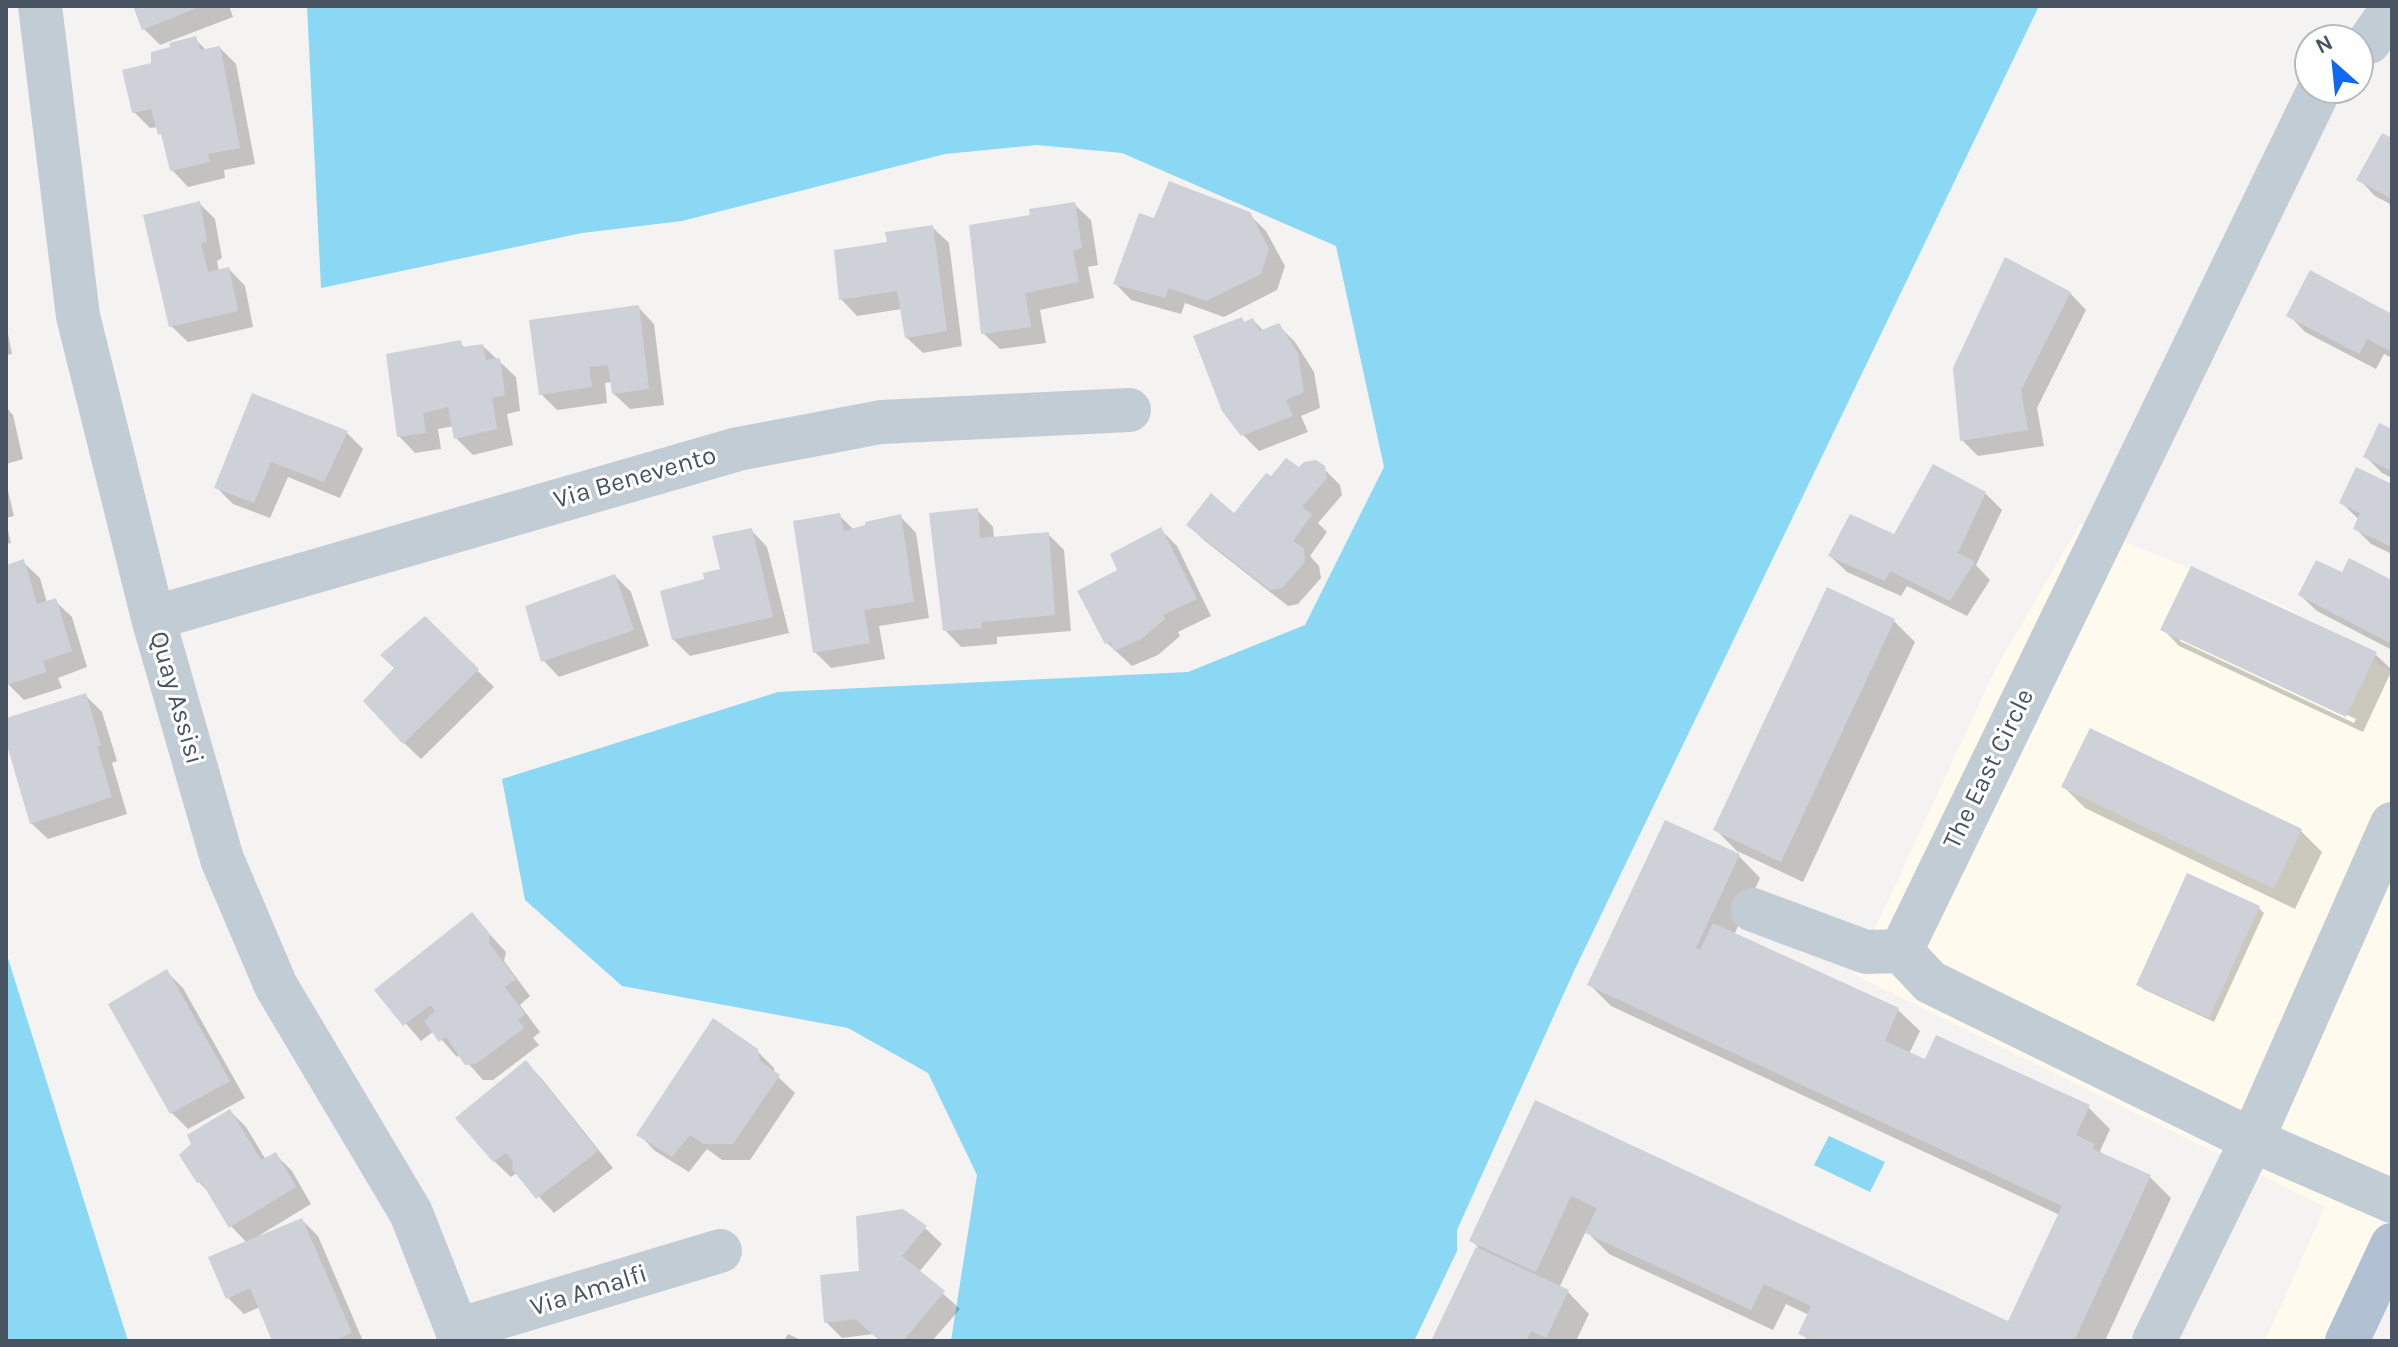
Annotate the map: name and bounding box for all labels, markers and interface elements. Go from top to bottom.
north arrow [2294,24,2374,104]
text: N [2311,29,2337,60]
street label: Via Benevento [550,440,720,516]
street label: Quay Assisi [142,628,210,768]
street label: The East Circle [1937,684,2041,854]
street label: Via Amalfi [527,1258,651,1324]

